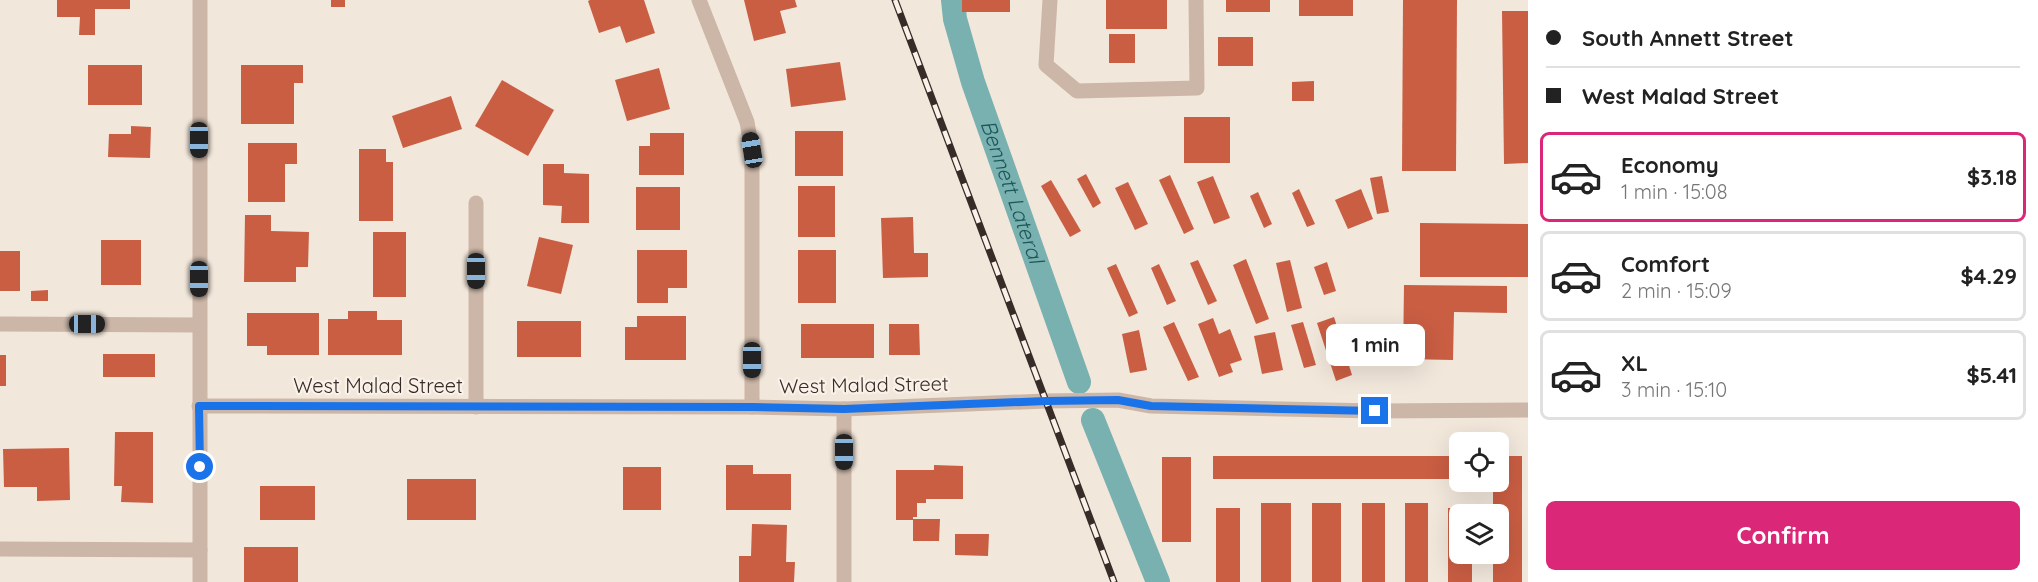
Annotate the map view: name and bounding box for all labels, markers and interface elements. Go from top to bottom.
text: South Annett Street [1582,24,1793,52]
text: West Malad Street [1582,82,1779,110]
water label: Bennett Lateral [975,116,1051,268]
car [190,122,208,158]
car [740,131,764,169]
icon: car [1549,150,1603,204]
text: Economy [1621,151,1719,179]
text: $3.18 [1967,163,2017,191]
text: 1 min · 15:08 [1621,179,1728,204]
icon: car [1549,249,1603,303]
text: Comfort [1621,250,1710,278]
car [467,253,485,289]
car [190,261,208,297]
text: $4.29 [1960,262,2017,290]
text: 2 min · 15:09 [1621,278,1732,303]
car [69,315,105,333]
callout: 1 min [1326,324,1424,366]
text: 1 min [1351,332,1400,357]
car [743,342,761,378]
icon: car [1549,348,1603,402]
text: XL [1621,349,1648,377]
text: $5.41 [1966,361,2017,389]
street label: West Malad Street [779,371,949,398]
street label: West Malad Street [293,373,463,398]
text: 3 min · 15:10 [1621,377,1727,402]
route end [1361,397,1388,424]
map controls [1449,432,1509,564]
button: locate [1449,432,1509,492]
car [835,434,853,470]
route start [186,453,213,480]
button: Confirm [1546,501,2020,570]
button: layers [1449,504,1509,564]

